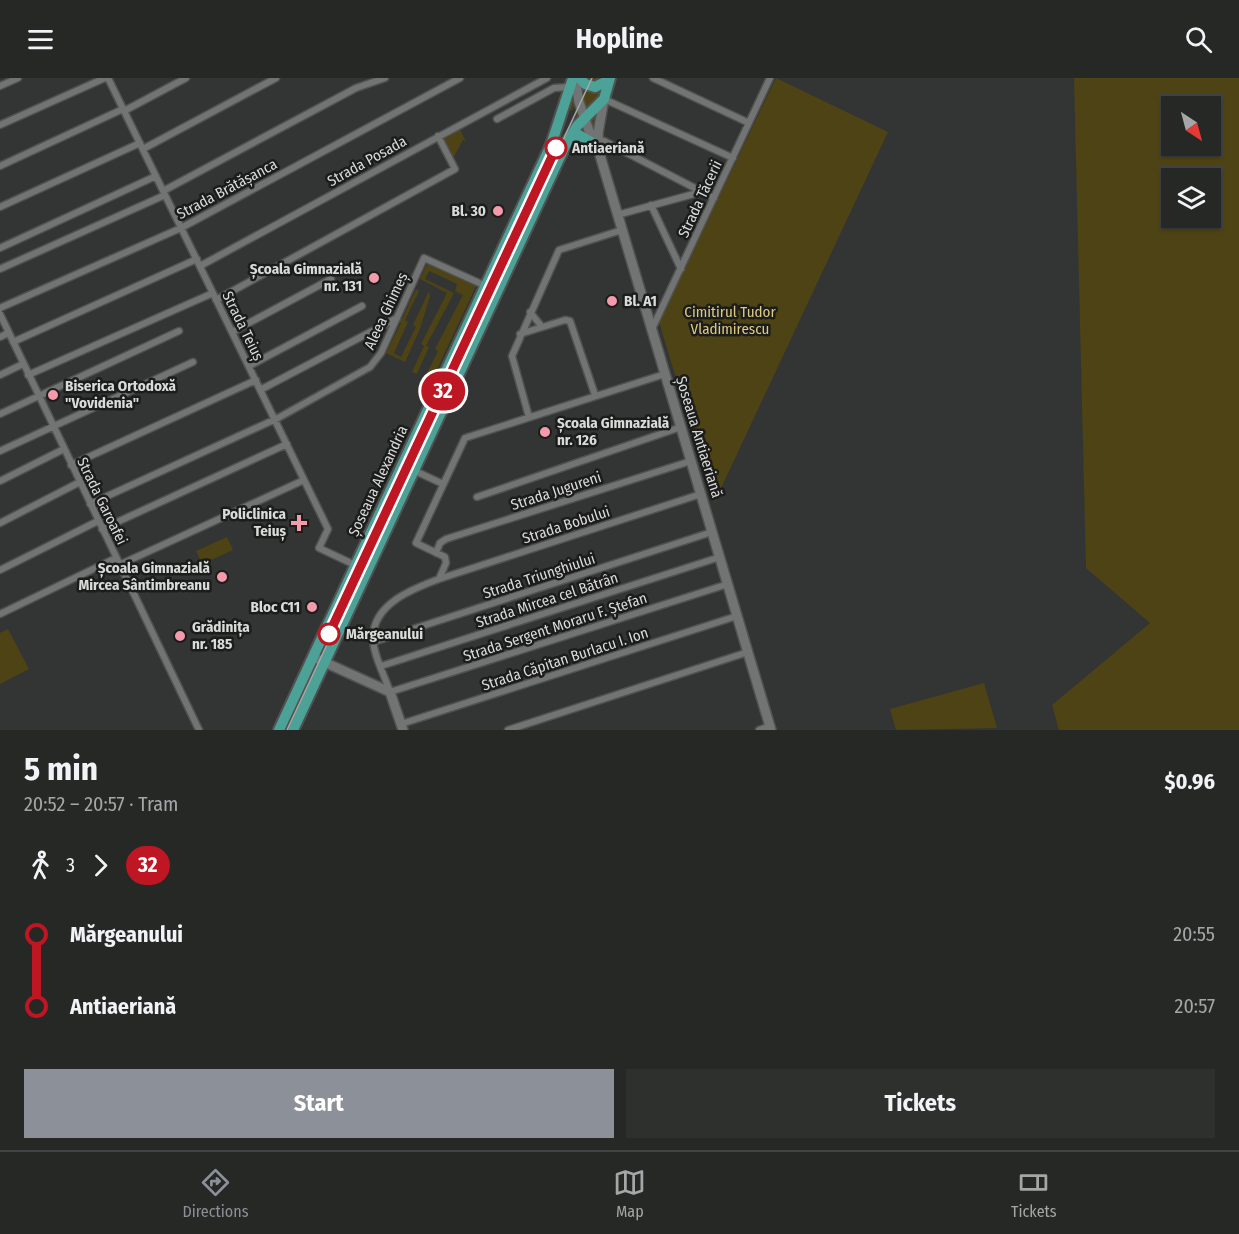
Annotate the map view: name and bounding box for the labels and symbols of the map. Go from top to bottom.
north arrow [1161,96,1221,156]
street label: Strada Posada [324,132,410,190]
marker: Antiaeriană [545,137,567,159]
place label: Antiaeriană [571,139,645,157]
street label: Strada Brătășanca [174,155,281,224]
street label: Strada Tăcerii [674,157,726,241]
place label: Bl. 30 [452,202,486,220]
marker: Bl. 30 [491,204,505,218]
place label: Școala Gimnazială nr. 131 [250,260,363,295]
street label: Aleea Ghimeș [360,270,413,353]
marker: Școala Gimnazială nr. 131 [367,271,381,285]
street label: Strada Teiuș [218,288,268,364]
place label: Bl. A1 [624,292,657,310]
marker: Bl. A1 [605,294,619,308]
park label: Cimitirul Tudor Vladimirescu [684,303,776,338]
line badge: 32 [416,372,470,410]
street label: Șoseaua Antiaeriană [671,374,726,500]
place label: Biserica Ortodoxă "Vovidenia" [65,377,177,412]
marker: Biserica Ortodoxă "Vovidenia" [46,388,60,402]
place label: Școala Gimnazială nr. 126 [557,414,670,449]
street label: Șoseaua Alexandria [344,423,412,540]
marker: Școala Gimnazială nr. 126 [538,425,552,439]
street label: Strada Garoafei [73,454,131,548]
street label: Strada Jugureni [509,468,603,514]
street label: Strada Bobului [520,502,612,548]
place label: Policlinica Teiuș [222,505,287,541]
marker: Policlinica Teiuș [290,514,308,532]
street label: Strada Triunghiului [481,549,597,603]
place label: Școala Gimnazială Mircea Sântimbreanu [78,559,211,594]
street label: Strada Mircea cel Bătrân [474,569,620,631]
marker: Școala Gimnazială Mircea Sântimbreanu [215,570,229,584]
street label: Strada Sergent Moraru F. Ștefan [461,589,650,666]
place label: Bloc C11 [251,598,300,616]
marker: Bloc C11 [305,600,319,614]
place label: Grădinița nr. 185 [192,618,250,653]
marker: Mărgeanului [318,623,340,645]
street label: Strada Căpitan Burlacu I. Ion [479,624,651,694]
place label: Mărgeanului [346,625,423,643]
marker: Grădinița nr. 185 [173,629,187,643]

